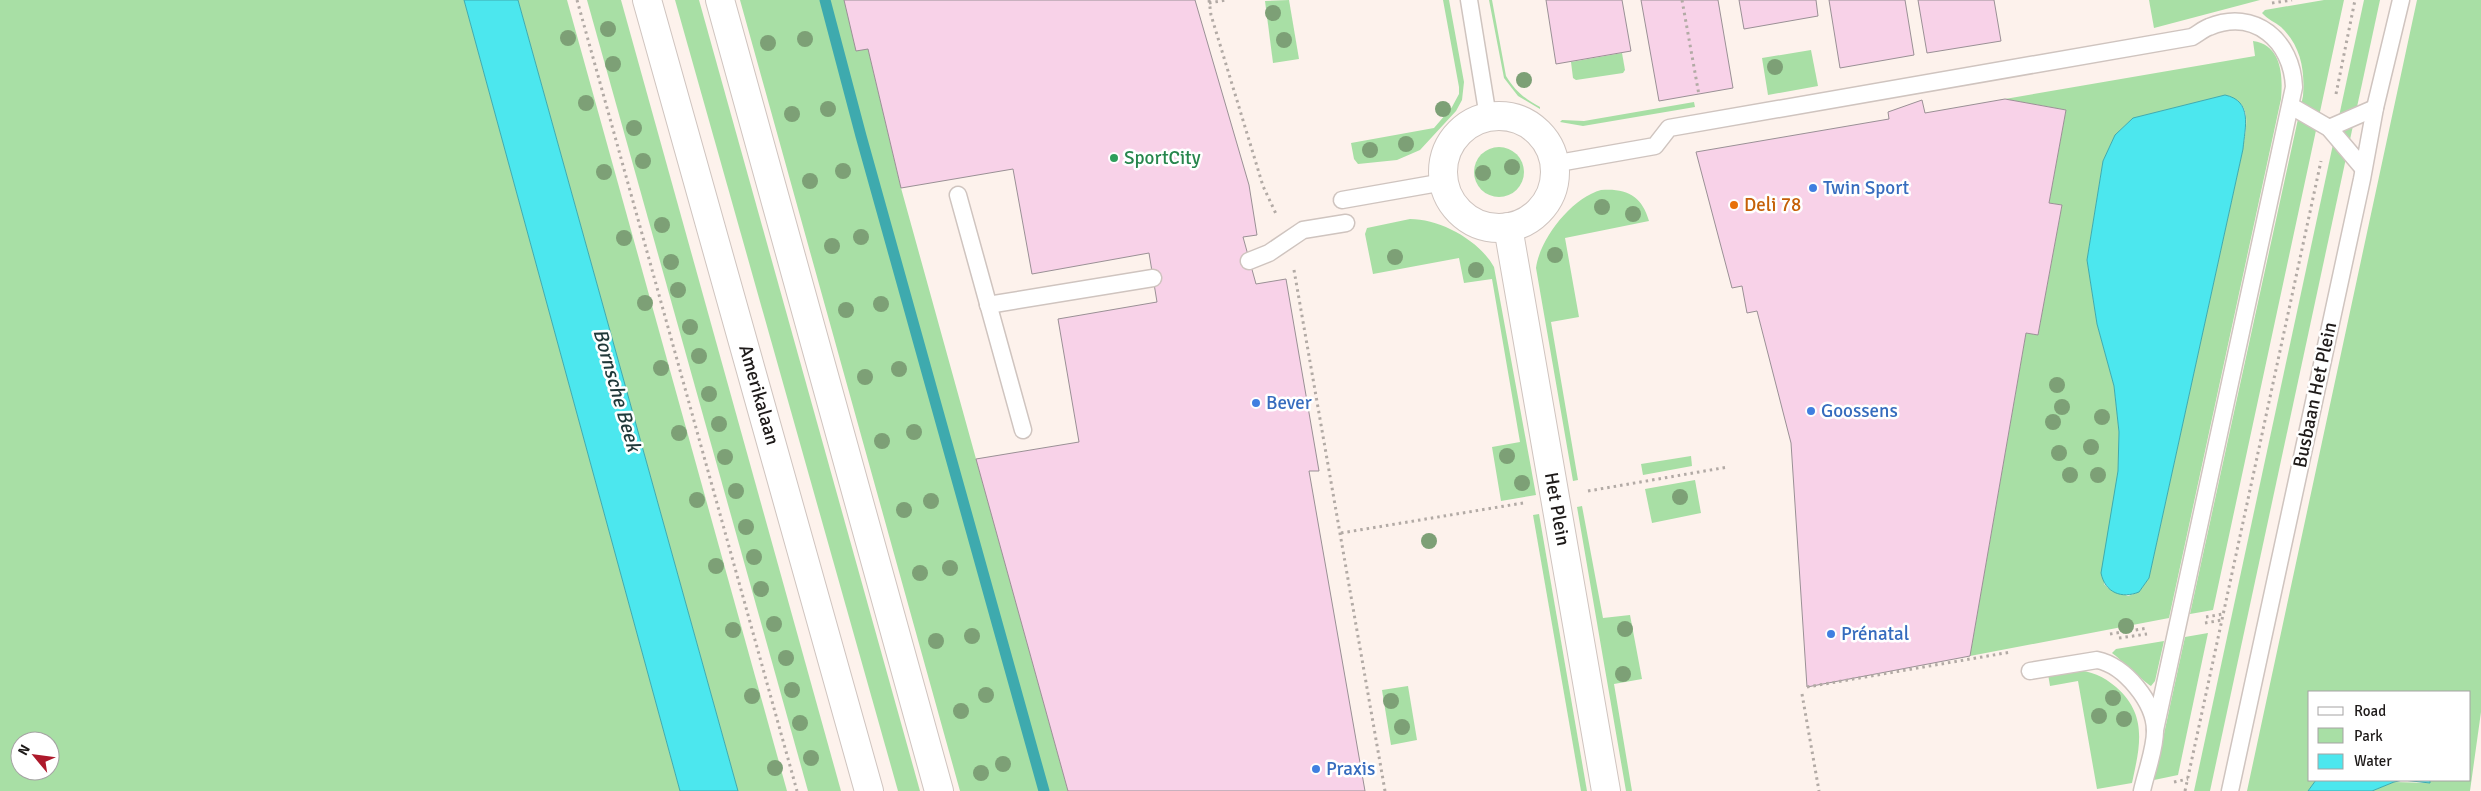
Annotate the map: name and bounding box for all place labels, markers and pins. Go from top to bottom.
place label: SportCity [1124,146,1201,170]
marker: SportCity [1108,152,1120,164]
place label: Twin Sport [1823,176,1910,200]
marker: Twin Sport [1807,182,1819,194]
place label: Deli 78 [1744,193,1801,217]
marker: Deli 78 [1728,199,1740,211]
place label: Bever [1266,391,1312,415]
marker: Bever [1250,397,1262,409]
place label: Goossens [1821,399,1898,423]
marker: Goossens [1805,405,1817,417]
place label: Prénatal [1841,622,1909,646]
marker: Prénatal [1825,628,1837,640]
place label: Praxis [1326,757,1375,781]
marker: Praxis [1310,763,1322,775]

